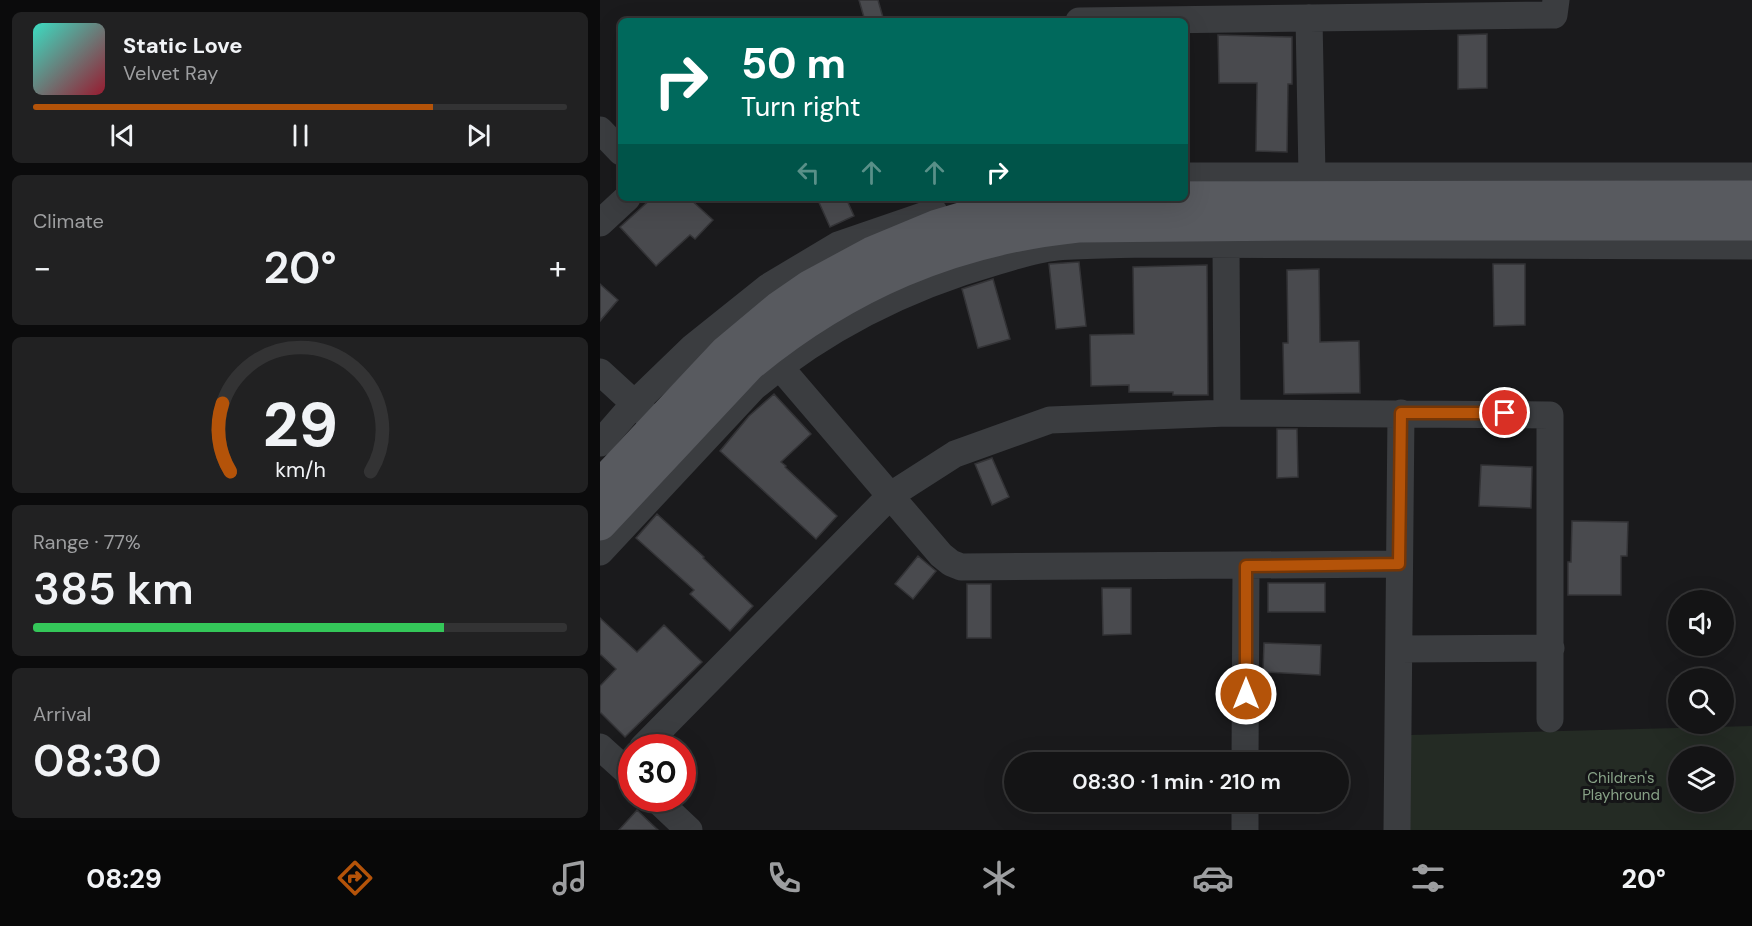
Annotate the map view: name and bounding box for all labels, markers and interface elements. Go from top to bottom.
text: Static Love [123,31,243,60]
text: 50 m [741,36,846,91]
icon: right [642,42,720,120]
text: Velvet Ray [123,60,218,86]
text: Turn right [741,89,861,124]
icon: previous [106,119,139,152]
icon: pause [284,119,317,152]
icon: next [462,119,495,152]
icon: left [792,156,825,189]
icon: ahead [855,156,888,189]
icon: ahead [918,156,951,189]
icon: right [981,156,1014,189]
text: Climate [33,208,104,234]
text: 20° [263,238,337,297]
text: − [33,246,51,289]
text: + [549,246,567,289]
text: 29 [262,384,338,465]
pin [1479,387,1530,438]
icon: arrive [1488,396,1521,429]
text: km/h [275,456,325,484]
text: Range · 77% [33,529,141,555]
text: 385 km [33,559,194,618]
map controls [1668,590,1734,812]
button: sound [1668,590,1734,656]
position arrow [1214,662,1278,726]
button: search [1668,668,1734,734]
text: Arrival [33,701,91,727]
text: 08:30 [33,731,162,790]
speed limit sign: 30 [618,734,696,812]
button: layers [1668,746,1734,812]
text: 08:30 · 1 min · 210 m [1072,767,1281,796]
park label: Children's Playhround [1582,768,1660,805]
icon: directions [334,857,376,899]
icon: music [549,857,591,899]
icon: phone [763,857,805,899]
icon: climate [978,857,1020,899]
icon: car [1192,857,1234,899]
icon: filters [1407,857,1449,899]
text: 08:29 [86,861,162,896]
text: 20° [1621,861,1666,896]

